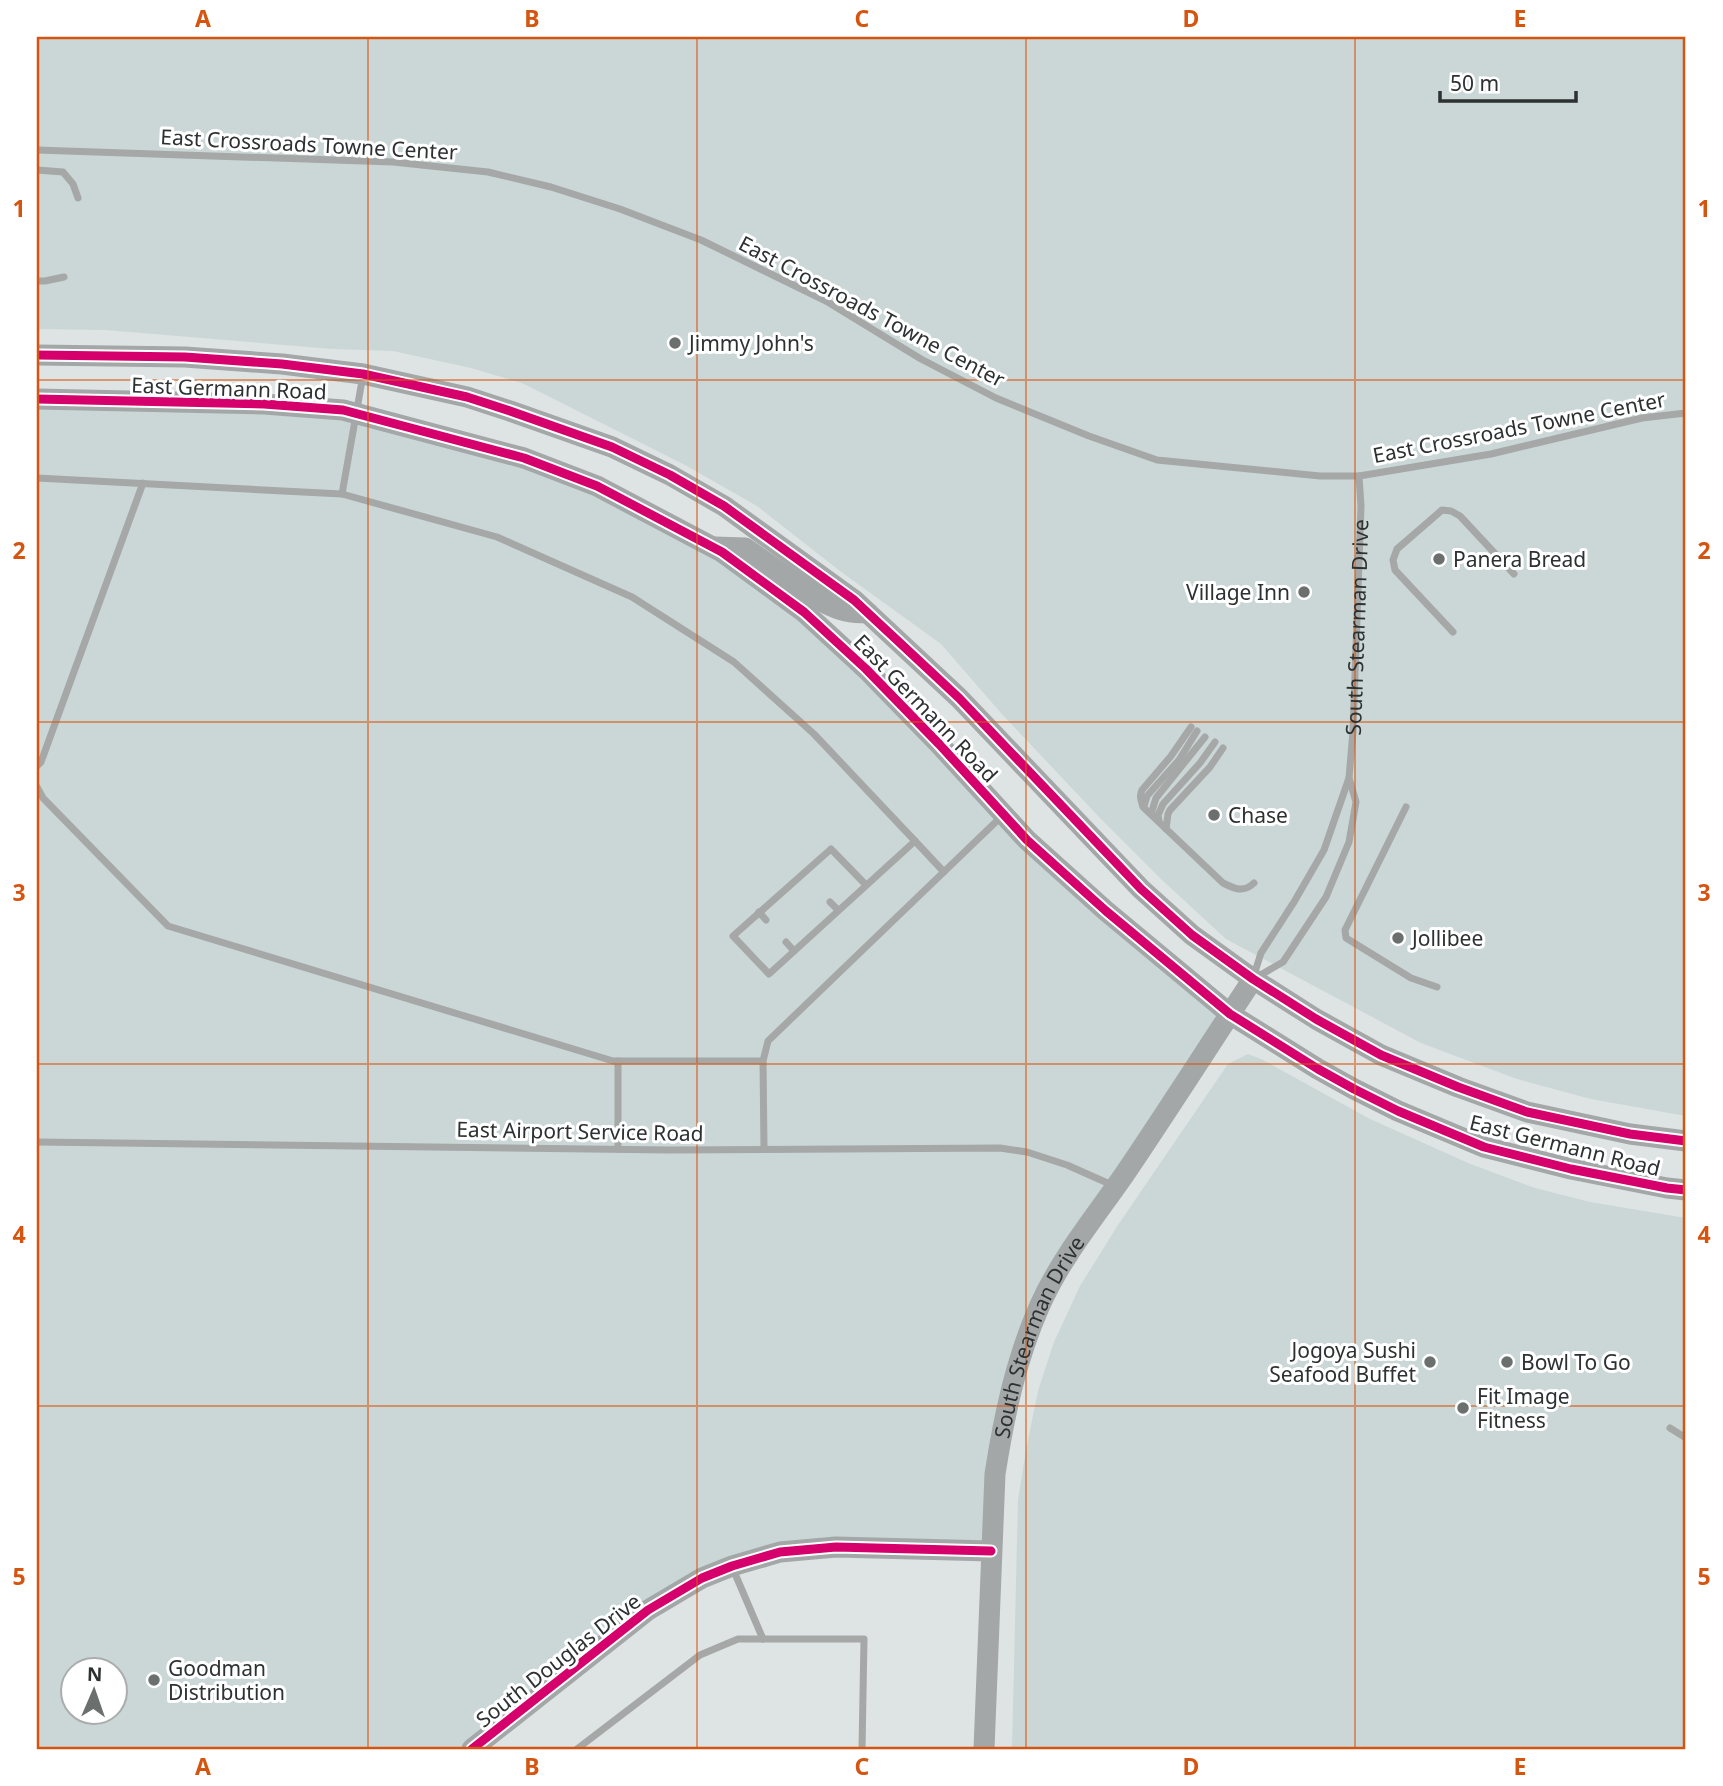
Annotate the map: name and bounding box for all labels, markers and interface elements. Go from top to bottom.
text: A [195,2,211,34]
text: B [524,2,540,34]
text: C [855,2,870,34]
text: D [1183,2,1199,34]
text: E [1514,2,1526,34]
scale bar [1440,60,1576,104]
text: 50 m [1450,69,1499,97]
street label: East Crossroads Towne Center [160,122,459,166]
text: 1 [12,192,26,224]
text: 1 [1697,192,1711,224]
street label: East Crossroads Towne Center [734,229,1010,393]
place label: Jimmy John's [687,329,814,357]
marker: Jimmy John's [667,335,683,351]
street label: East Germann Road [131,371,327,405]
street label: East Crossroads Towne Center [1370,385,1668,469]
street label: South Stearman Drive [1339,519,1375,736]
text: 2 [12,534,26,566]
text: 2 [1697,534,1711,566]
place label: Panera Bread [1453,545,1586,573]
marker: Panera Bread [1431,551,1447,567]
place label: Village Inn [1186,578,1290,606]
marker: Village Inn [1296,584,1312,600]
street label: East Germann Road [848,628,1004,788]
place label: Chase [1228,801,1288,829]
marker: Chase [1206,807,1222,823]
text: 3 [12,876,26,908]
text: 3 [1697,876,1711,908]
place label: Jollibee [1410,924,1483,952]
marker: Jollibee [1390,930,1406,946]
street label: East Germann Road [1467,1108,1663,1182]
street label: East Airport Service Road [456,1115,704,1147]
text: 4 [12,1218,26,1250]
text: 4 [1697,1218,1711,1250]
street label: South Stearman Drive [987,1230,1091,1441]
place label: Jogoya Sushi Seafood Buffet [1269,1336,1416,1388]
place label: Bowl To Go [1521,1348,1631,1376]
marker: Jogoya Sushi Seafood Buffet [1422,1354,1438,1370]
marker: Bowl To Go [1499,1354,1515,1370]
place label: Fit Image Fitness [1477,1382,1570,1434]
marker: Fit Image Fitness [1455,1400,1471,1416]
text: 5 [12,1560,26,1592]
text: 5 [1697,1560,1711,1592]
street label: South Douglas Drive [470,1587,646,1733]
place label: Goodman Distribution [168,1654,285,1706]
north arrow [60,1656,130,1726]
text: N [86,1661,103,1687]
marker: Goodman Distribution [146,1672,162,1688]
text: A [195,1750,211,1782]
text: B [524,1750,540,1782]
text: C [855,1750,870,1782]
text: D [1183,1750,1199,1782]
text: E [1514,1750,1526,1782]

